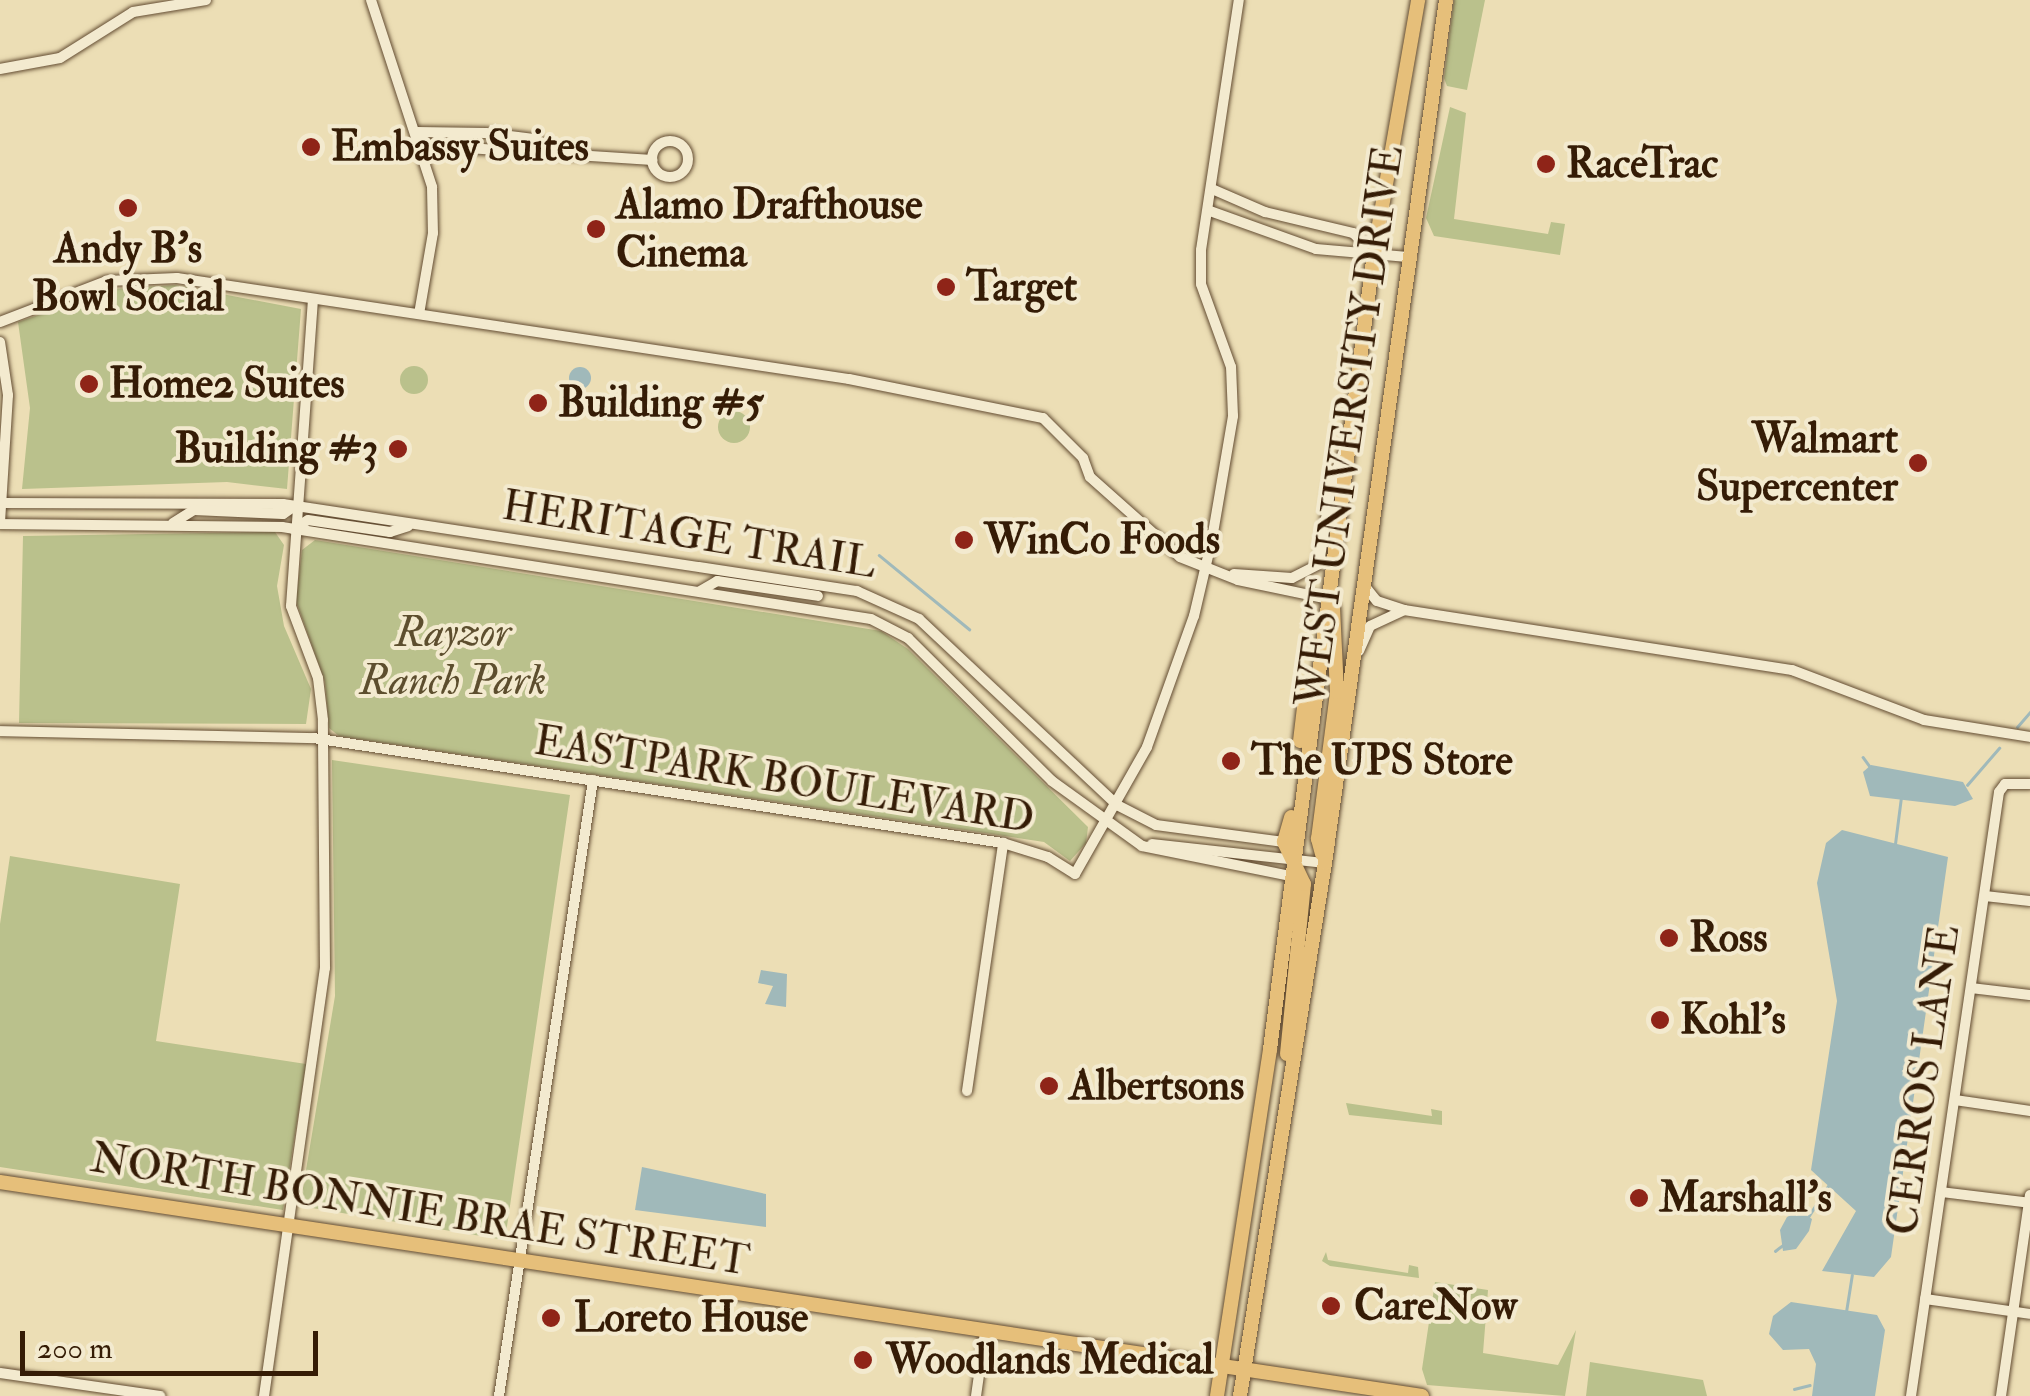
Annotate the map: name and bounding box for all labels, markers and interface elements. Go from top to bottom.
place label: Embassy Suites [331,122,589,172]
marker: Embassy Suites [300,136,322,158]
place label: RaceTrac [1566,139,1718,189]
street label: WEST UNIVERSITY DRIVE [1286,142,1414,710]
marker: RaceTrac [1535,153,1557,175]
place label: Alamo Drafthouse Cinema [616,180,922,278]
marker: Andy B's Bowl Social [117,197,139,219]
marker: Alamo Drafthouse Cinema [585,218,607,240]
place label: Andy B's Bowl Social [32,224,224,322]
place label: Target [966,262,1077,312]
marker: Target [935,276,957,298]
place label: Home2 Suites [109,359,345,409]
marker: Home2 Suites [78,373,100,395]
place label: Building #5 [558,378,764,428]
marker: Building #5 [527,392,549,414]
place label: Walmart Supercenter [1696,414,1898,512]
place label: Building #3 [175,424,378,474]
marker: Building #3 [387,438,409,460]
marker: Walmart Supercenter [1907,452,1929,474]
street label: HERITAGE TRAIL [499,481,879,589]
place label: WinCo Foods [984,515,1220,565]
marker: WinCo Foods [953,529,975,551]
park label: Rayzor Ranch Park [360,608,546,706]
street label: EASTPARK BOULEVARD [531,716,1037,844]
place label: The UPS Store [1251,736,1513,786]
marker: The UPS Store [1220,750,1242,772]
place label: Ross [1689,913,1768,963]
street label: CERROS LANE [1877,922,1971,1238]
marker: Ross [1658,927,1680,949]
place label: Kohl's [1680,995,1786,1045]
marker: Kohl's [1649,1009,1671,1031]
place label: Albertsons [1069,1061,1244,1111]
marker: Albertsons [1038,1075,1060,1097]
street label: NORTH BONNIE BRAE STREET [87,1133,753,1287]
place label: Marshall's [1659,1173,1832,1223]
marker: Marshall's [1628,1187,1650,1209]
place label: CareNow [1354,1281,1517,1331]
place label: Loreto House [574,1293,808,1343]
marker: CareNow [1318,1293,1344,1319]
marker: Loreto House [538,1305,564,1331]
scale bar [25,1311,322,1373]
text: 200 m [37,1330,113,1367]
place label: Woodlands Medical [886,1335,1214,1385]
marker: Woodlands Medical [850,1347,876,1373]

